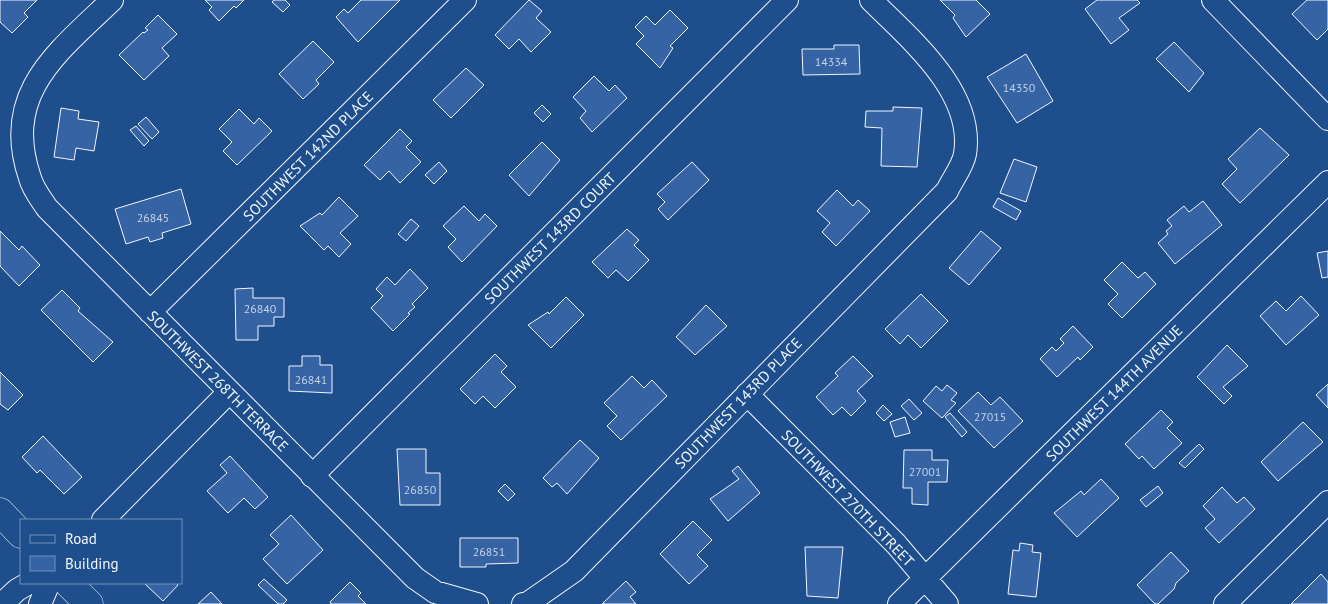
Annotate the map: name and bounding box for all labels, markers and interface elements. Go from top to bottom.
house number: 14334 [815,54,848,69]
house number: 14350 [1003,80,1036,95]
street label: SOUTHWEST 142ND PLACE [239,87,377,225]
street label: SOUTHWEST 143RD COURT [480,168,620,308]
house number: 26845 [137,210,169,225]
house number: 26840 [244,301,277,316]
street label: SOUTHWEST 268TH TERRACE [143,306,293,456]
street label: SOUTHWEST 144TH AVENUE [1042,321,1186,465]
street label: SOUTHWEST 143RD PLACE [670,333,806,473]
house number: 26841 [295,372,327,387]
house number: 27015 [974,409,1006,424]
street label: SOUTHWEST 270TH STREET [778,426,919,571]
house number: 27001 [909,464,941,479]
house number: 26850 [404,482,437,497]
legend [20,519,182,584]
text: Road [65,529,97,548]
house number: 26851 [473,544,505,559]
text: Building [65,554,119,573]

